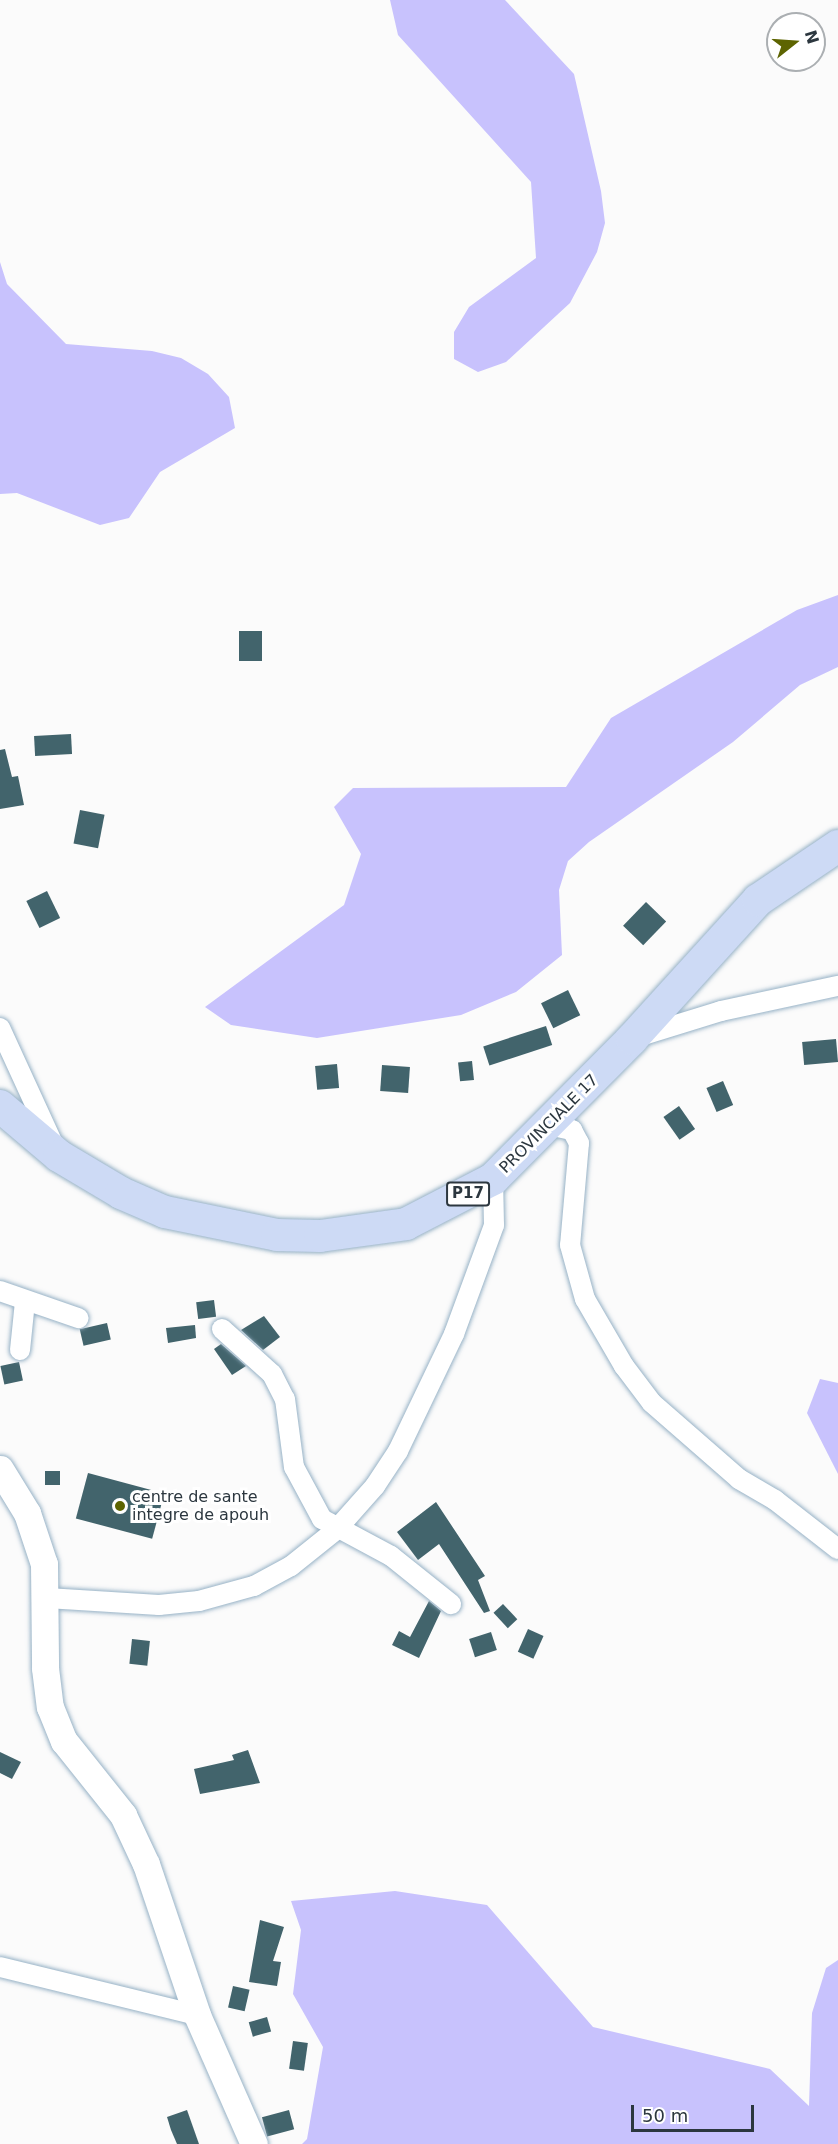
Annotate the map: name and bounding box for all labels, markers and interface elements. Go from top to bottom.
north arrow [766,12,826,72]
text: N [801,28,823,46]
street label: PROVINCIALE 17 [496,1071,602,1177]
road number: P17 [446,1182,490,1206]
place label: centre de sante integre de apouh [132,1487,269,1525]
marker: centre de sante integre de apouh [113,1499,127,1513]
scale bar [634,2093,757,2131]
text: 50 m [642,2105,688,2126]

